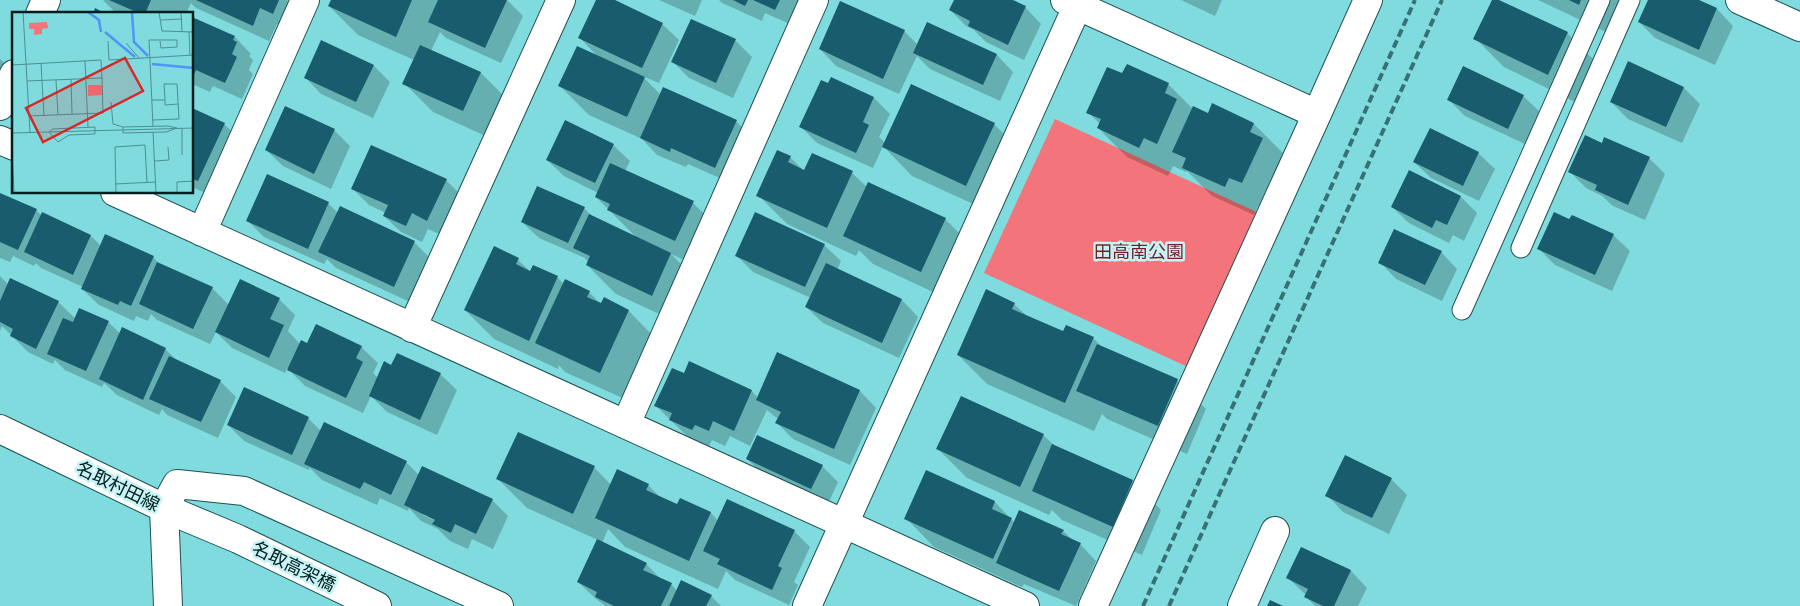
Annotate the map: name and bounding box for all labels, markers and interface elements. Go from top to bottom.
inset map [12,12,194,194]
park label: 田高南公園 [1094,240,1184,263]
street label: 名取村田線 [73,456,163,516]
street label: 名取高架橋 [249,536,339,596]

